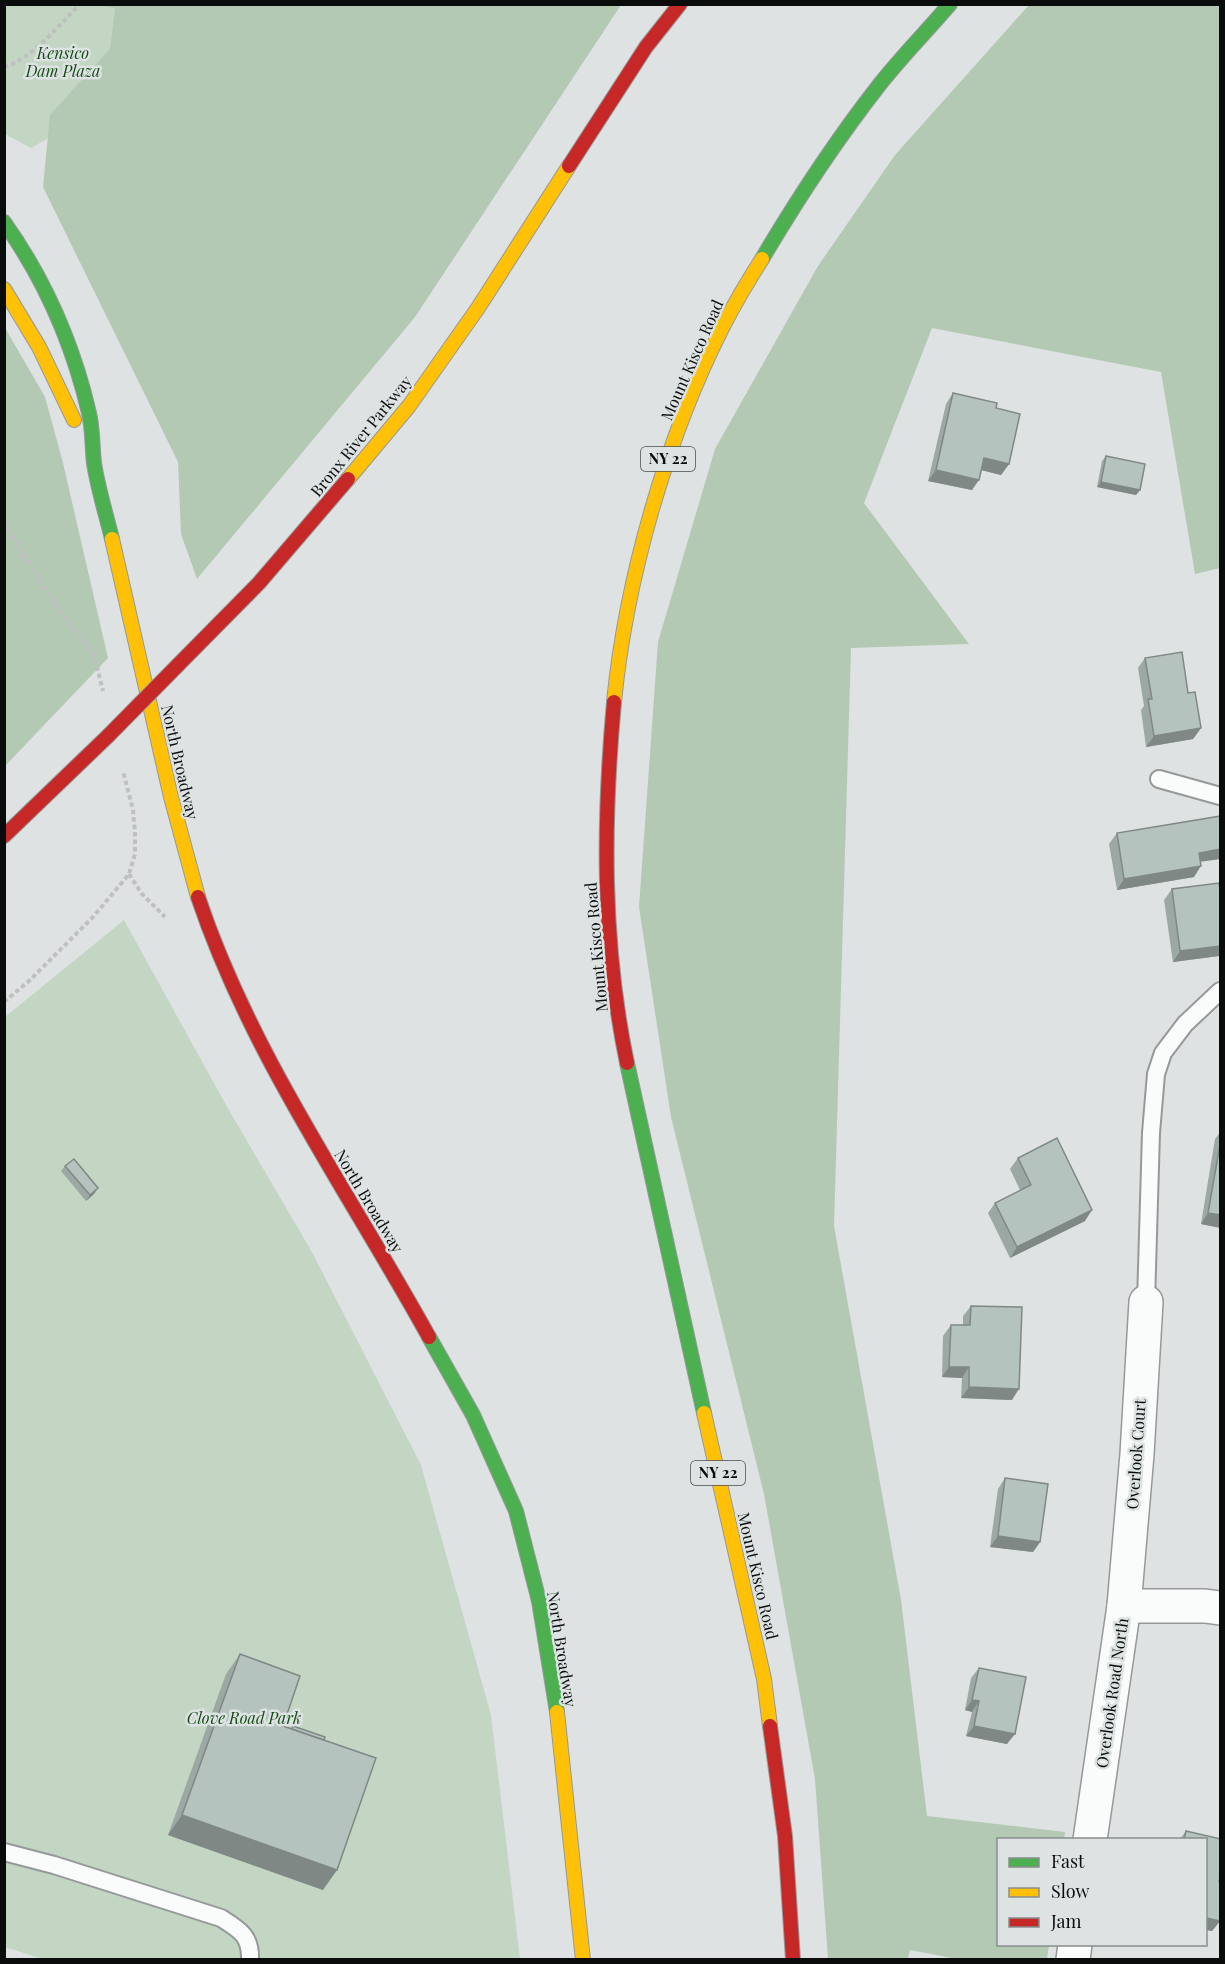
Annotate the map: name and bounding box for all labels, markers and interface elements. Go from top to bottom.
park label: Kensico Dam Plaza [25,42,100,81]
street label: Mount Kisco Road [656,296,728,423]
street label: Bronx River Parkway [305,371,416,500]
road number: NY 22 [641,447,695,471]
street label: North Broadway [157,703,204,821]
street label: Mount Kisco Road [579,881,612,1013]
street label: North Broadway [330,1145,409,1256]
street label: Overlook Court [1121,1398,1150,1510]
road number: NY 22 [691,1461,745,1485]
street label: Mount Kisco Road [734,1510,783,1642]
street label: North Broadway [543,1590,582,1708]
street label: Overlook Road North [1091,1616,1133,1769]
park label: Clove Road Park [187,1707,301,1728]
legend [997,1838,1207,1946]
text: Fast [1051,1849,1085,1873]
text: Slow [1051,1879,1089,1903]
text: Jam [1050,1909,1081,1933]

